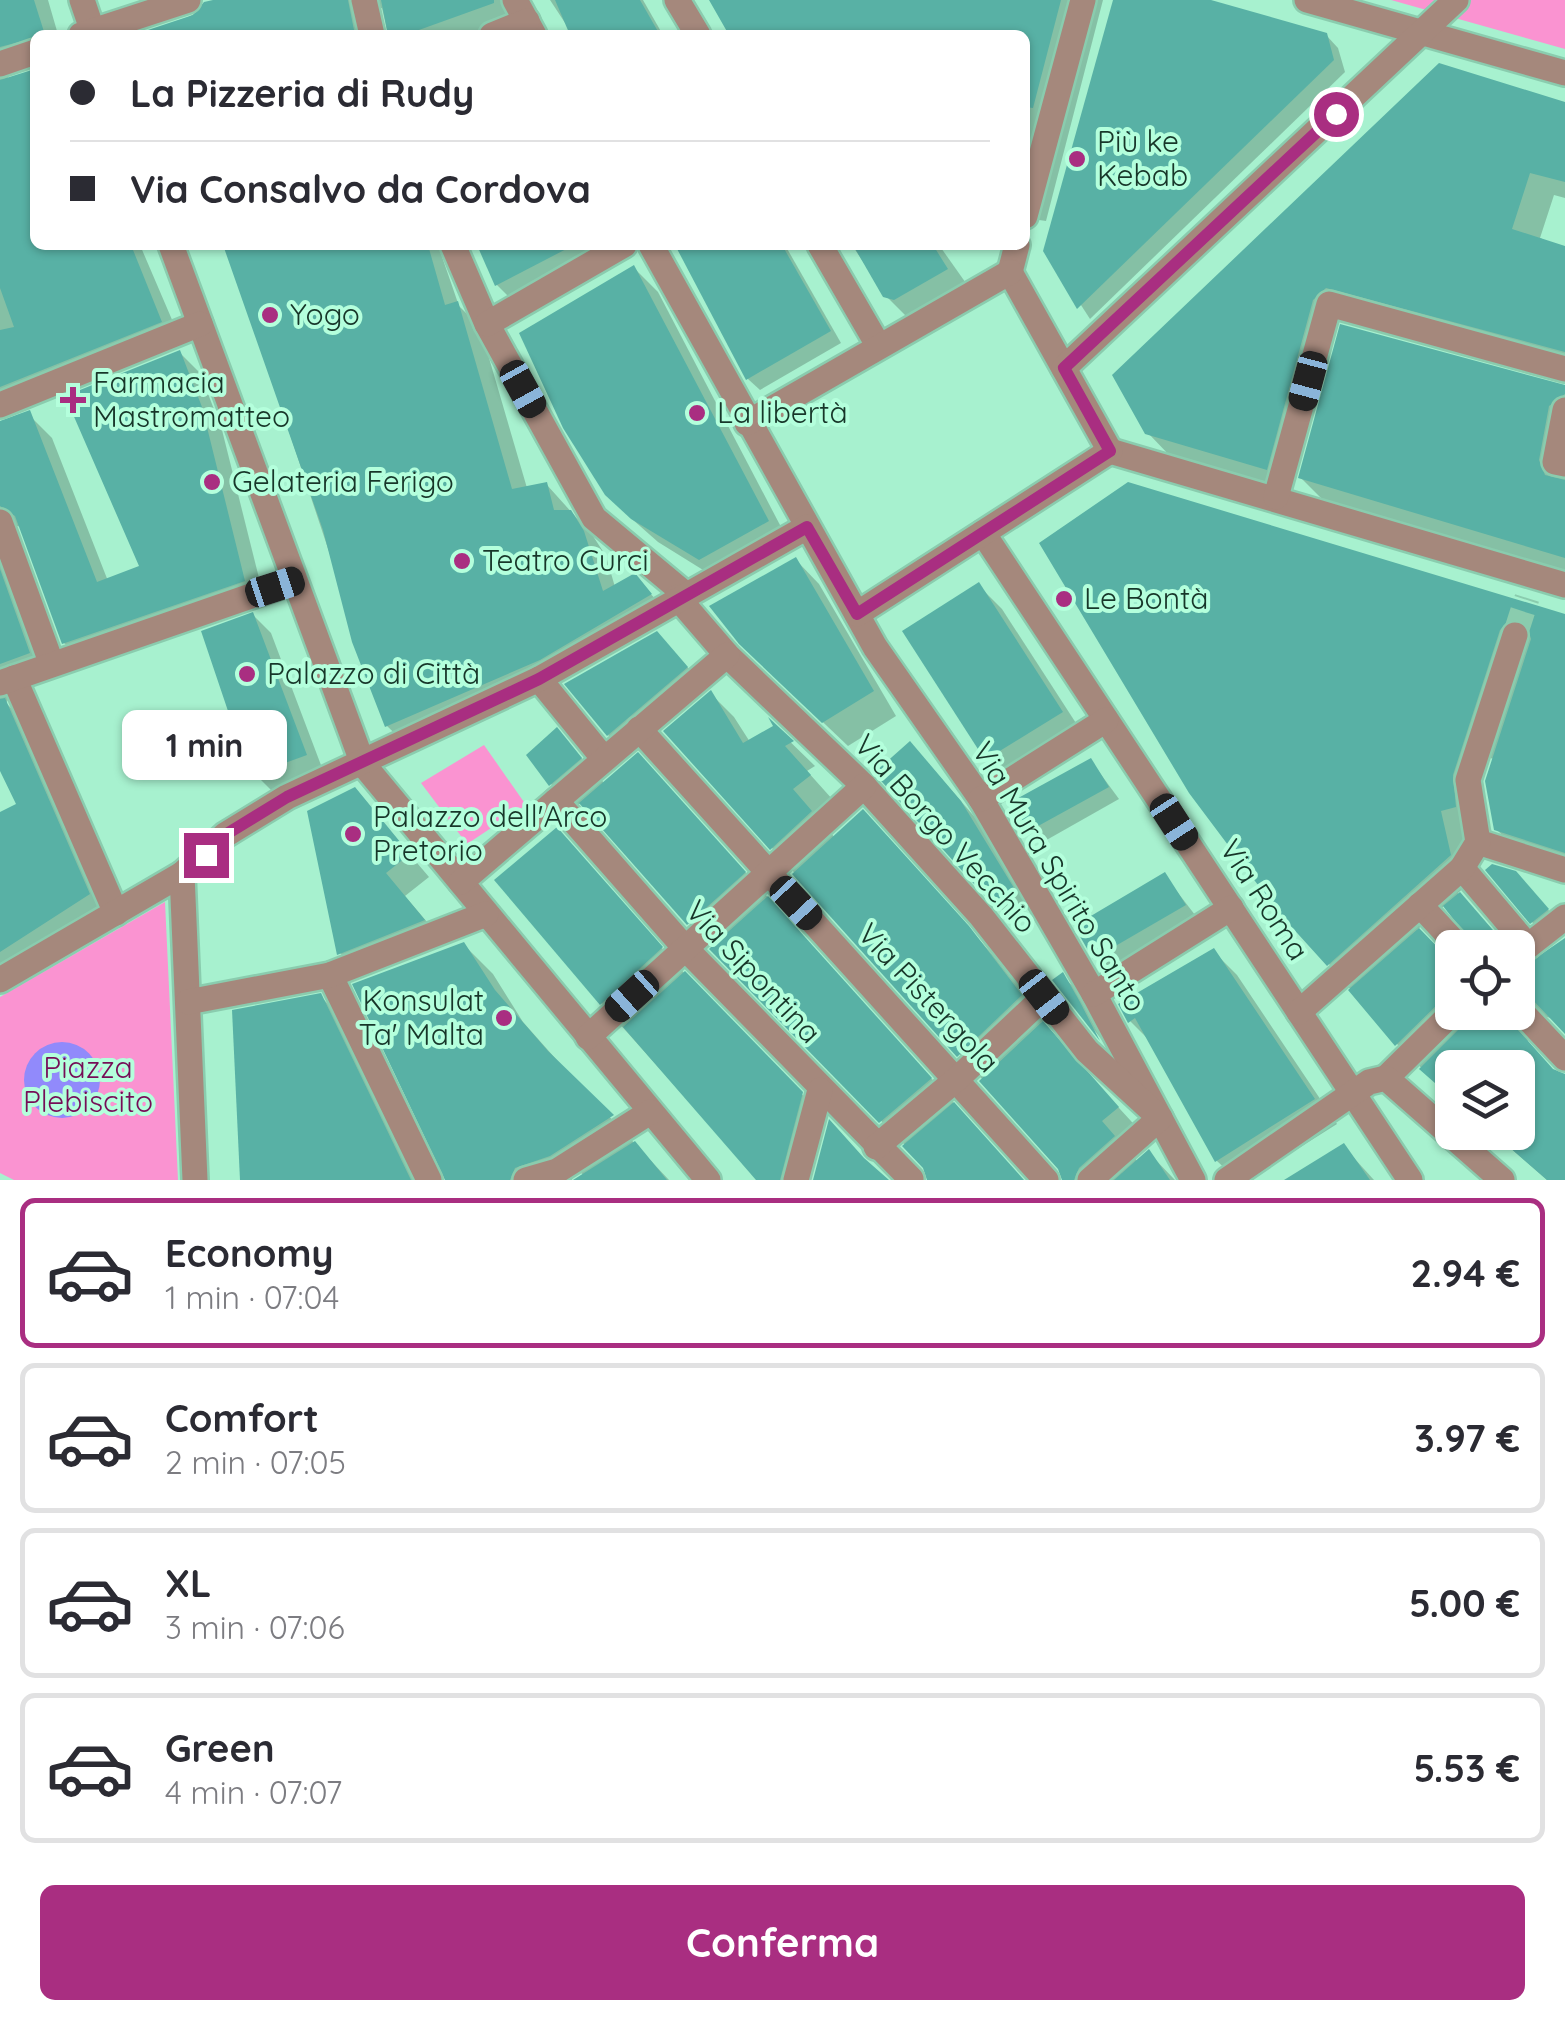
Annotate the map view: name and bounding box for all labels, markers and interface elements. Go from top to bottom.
text: La Pizzeria di Rudy [130,69,474,117]
route start [1314,92,1359,137]
place label: Più ke Kebab [1097,122,1188,194]
marker: Più ke Kebab [1066,148,1088,170]
text: Via Consalvo da Cordova [130,165,591,213]
place label: Yogo [290,295,360,333]
marker: Yogo [259,304,281,326]
car [1286,348,1330,414]
car [495,355,551,423]
place label: Farmacia Mastromatteo [93,363,290,435]
marker: Farmacia Mastromatteo [62,389,84,411]
place label: La libertà [717,393,848,431]
marker: La libertà [686,402,708,424]
place label: Gelateria Ferigo [232,462,454,500]
marker: Gelateria Ferigo [201,471,223,493]
place label: Teatro Curci [482,541,649,579]
marker: Teatro Curci [451,550,473,572]
car [242,563,308,611]
place label: Le Bontà [1084,579,1208,617]
marker: Le Bontà [1053,588,1075,610]
place label: Palazzo di Città [267,654,480,692]
marker: Palazzo di Città [236,663,258,685]
callout: 1 min [124,710,288,780]
text: 1 min [166,725,243,765]
street label: Via Borgo Vecchio [846,726,1045,941]
street label: Via Mura Spirito Santo [964,734,1156,1018]
car [1145,789,1203,855]
place label: Palazzo dell'Arco Pretorio [373,797,607,869]
marker: Palazzo dell'Arco Pretorio [342,823,364,845]
street label: Via Roma [1212,832,1318,967]
route end [184,833,229,878]
car [765,871,827,935]
street label: Via Sipontina [678,892,830,1051]
street label: Via Pistergola [850,915,1008,1080]
map controls [1435,930,1535,1150]
button: locate [1435,930,1535,1030]
car [1014,964,1074,1030]
car [600,965,664,1027]
place label: Konsulat Ta' Malta [359,981,484,1053]
marker: Konsulat Ta' Malta [493,1007,515,1029]
park label: Piazza Plebiscito [23,1048,153,1120]
button: layers [1435,1050,1535,1150]
icon: car [45,1228,135,1318]
text: Economy [165,1229,334,1277]
text: 2.94 € [1411,1249,1520,1297]
text: 1 min · 07:04 [165,1277,339,1317]
icon: car [45,1393,135,1483]
text: Comfort [165,1394,319,1442]
text: 3.97 € [1414,1414,1520,1462]
text: 2 min · 07:05 [165,1442,346,1482]
icon: car [45,1558,135,1648]
text: XL [165,1559,211,1607]
text: 5.00 € [1409,1579,1520,1627]
text: 3 min · 07:06 [165,1607,345,1647]
icon: car [45,1723,135,1813]
text: Green [165,1724,275,1772]
text: 5.53 € [1413,1744,1520,1792]
text: 4 min · 07:07 [165,1772,342,1812]
button: Conferma [40,1885,1525,2000]

